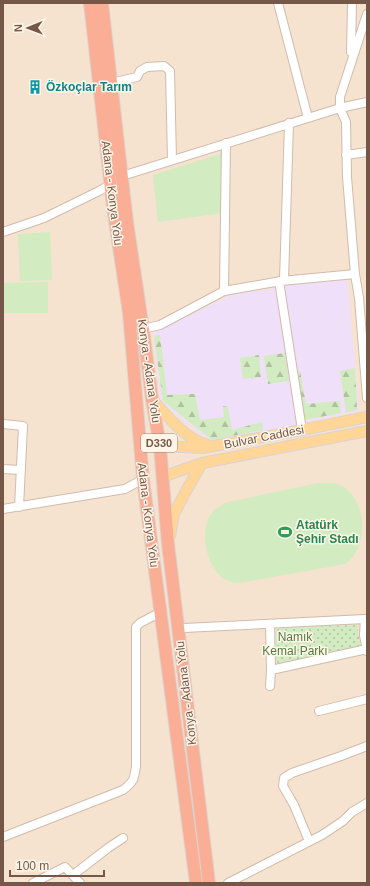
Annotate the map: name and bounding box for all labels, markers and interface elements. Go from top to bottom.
north arrow [8,8,48,48]
text: N [12,24,24,32]
building icon: Özkoçlar Tarım [27,79,43,95]
place label: Özkoçlar Tarım [46,79,132,94]
street label: Adana - Konya Yolu [99,140,125,246]
street label: Konya - Adana Yolu [135,318,163,424]
street label: Bulvar Caddesi [223,422,305,452]
road number: D330 [141,434,177,452]
street label: Adana - Konya Yolu [135,462,161,568]
place label: Atatürk Şehir Stadı [296,518,359,546]
sports icon: Atatürk Şehir Stadı [277,524,293,540]
park label: Namık Kemal Parkı [262,630,328,658]
street label: Konya - Adana Yolu [173,640,199,746]
scale bar [10,852,104,878]
text: 100 m [16,859,49,873]

